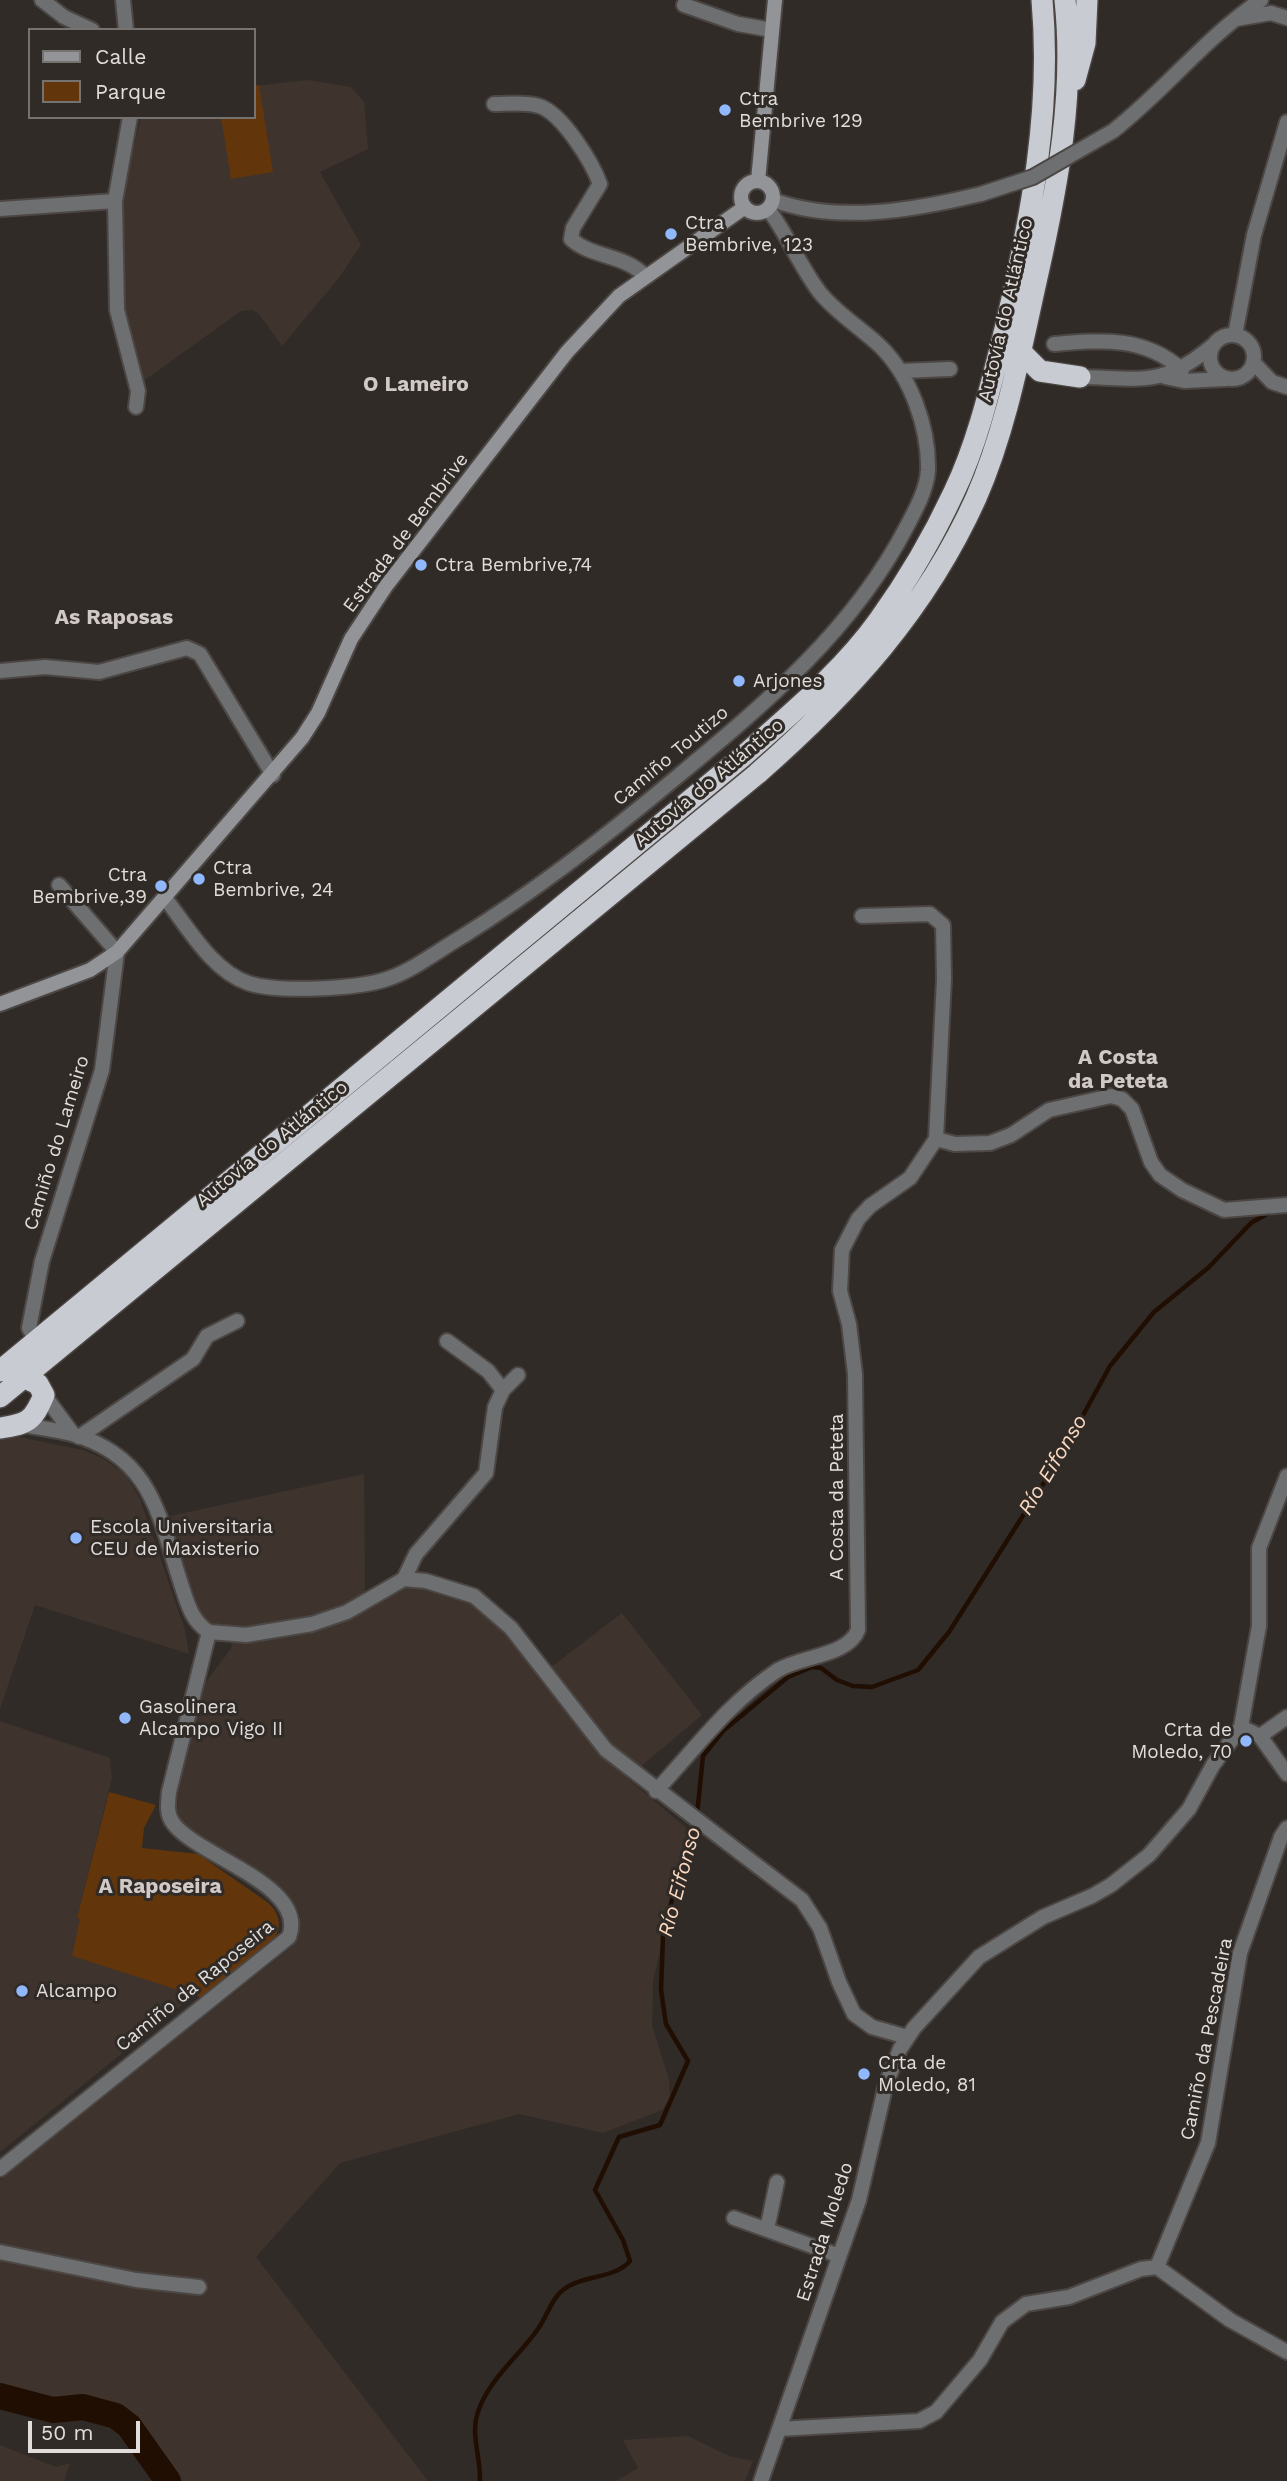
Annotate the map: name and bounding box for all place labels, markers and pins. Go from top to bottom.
place label: Ctra Bembrive 129 [739,88,863,132]
marker: Ctra Bembrive 129 [717,102,733,118]
place label: Ctra Bembrive, 123 [685,212,813,256]
marker: Ctra Bembrive, 123 [663,226,679,242]
place label: Ctra Bembrive,74 [435,554,592,576]
marker: Ctra Bembrive,74 [413,557,429,573]
place label: Arjones [753,670,822,692]
marker: Arjones [731,673,747,689]
place label: Ctra Bembrive, 24 [213,857,334,901]
place label: Ctra Bembrive,39 [32,864,147,908]
marker: Ctra Bembrive, 24 [191,871,207,887]
marker: Ctra Bembrive,39 [153,878,169,894]
place label: Escola Universitaria CEU de Maxisterio [90,1516,273,1560]
marker: Escola Universitaria CEU de Maxisterio [68,1530,84,1546]
place label: Gasolinera Alcampo Vigo II [139,1696,283,1740]
marker: Gasolinera Alcampo Vigo II [117,1710,133,1726]
place label: Crta de Moledo, 70 [1131,1719,1232,1763]
marker: Crta de Moledo, 70 [1238,1733,1254,1749]
place label: Alcampo [36,1980,117,2002]
marker: Alcampo [14,1983,30,1999]
place label: Crta de Moledo, 81 [878,2052,976,2096]
marker: Crta de Moledo, 81 [856,2066,872,2082]

